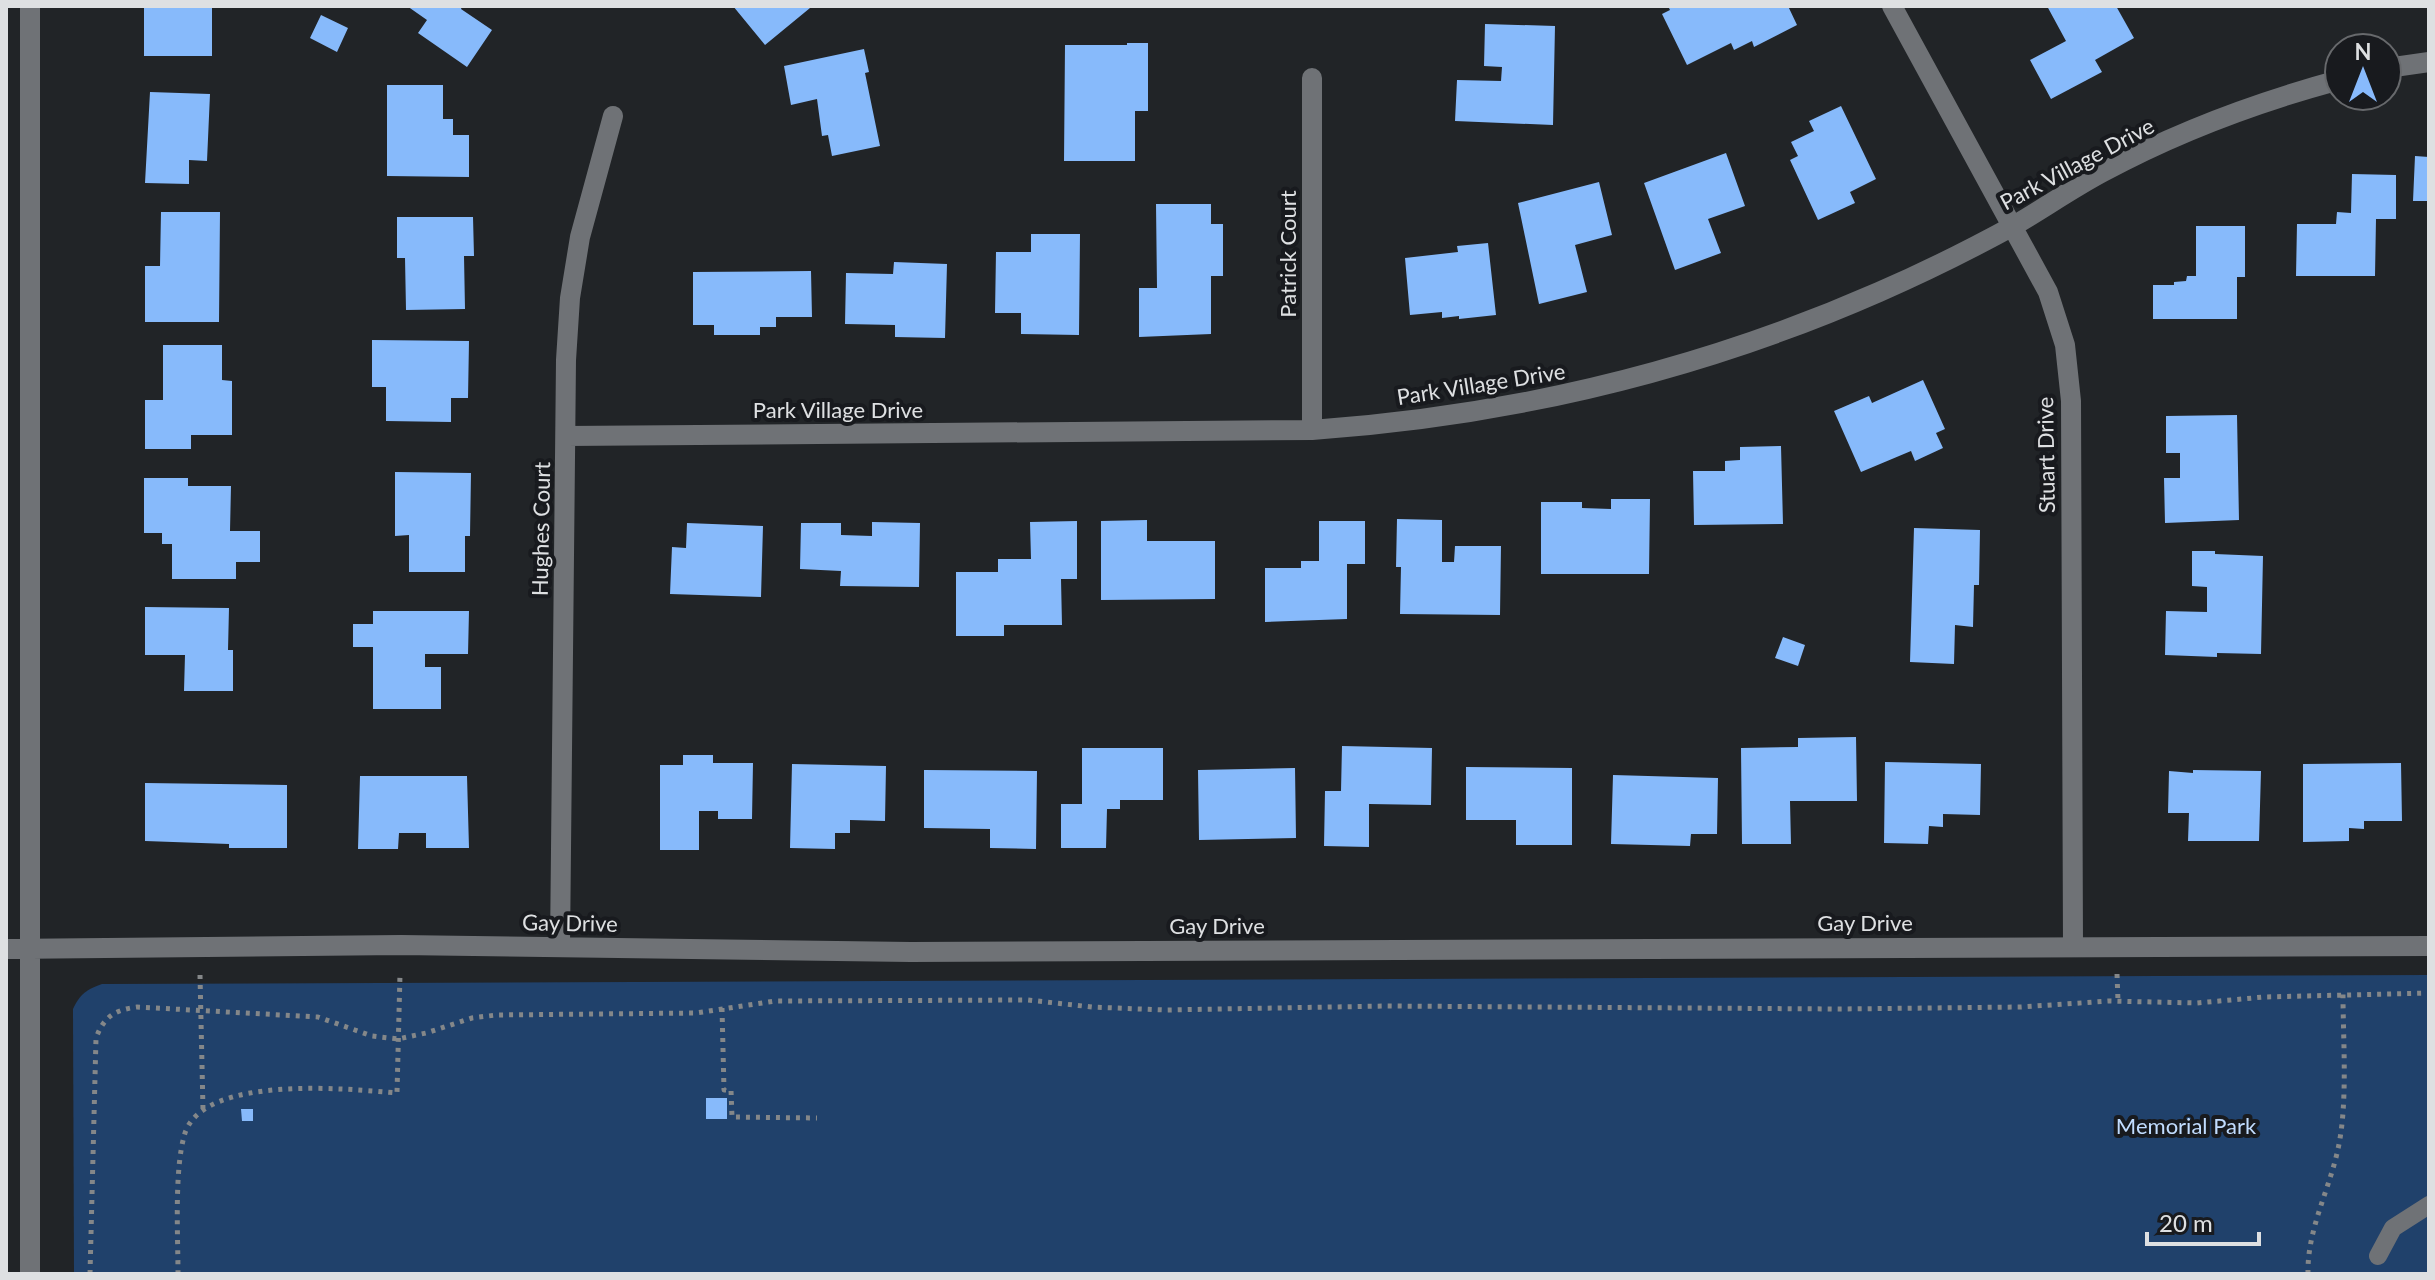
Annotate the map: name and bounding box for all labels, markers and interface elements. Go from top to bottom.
north arrow [2323,32,2403,112]
text: N [2355,38,2371,65]
street label: Park Village Drive [1995,112,2158,215]
street label: Patrick Court [1274,190,1301,318]
street label: Park Village Drive [1395,357,1567,410]
street label: Park Village Drive [753,396,923,423]
street label: Stuart Drive [2031,397,2060,513]
street label: Hughes Court [526,461,555,596]
street label: Gay Drive [522,908,618,937]
street label: Gay Drive [1817,909,1913,936]
street label: Gay Drive [1169,912,1265,939]
park label: Memorial Park [2116,1112,2257,1139]
scale bar [2147,1196,2259,1246]
text: 20 m [2159,1208,2213,1237]

